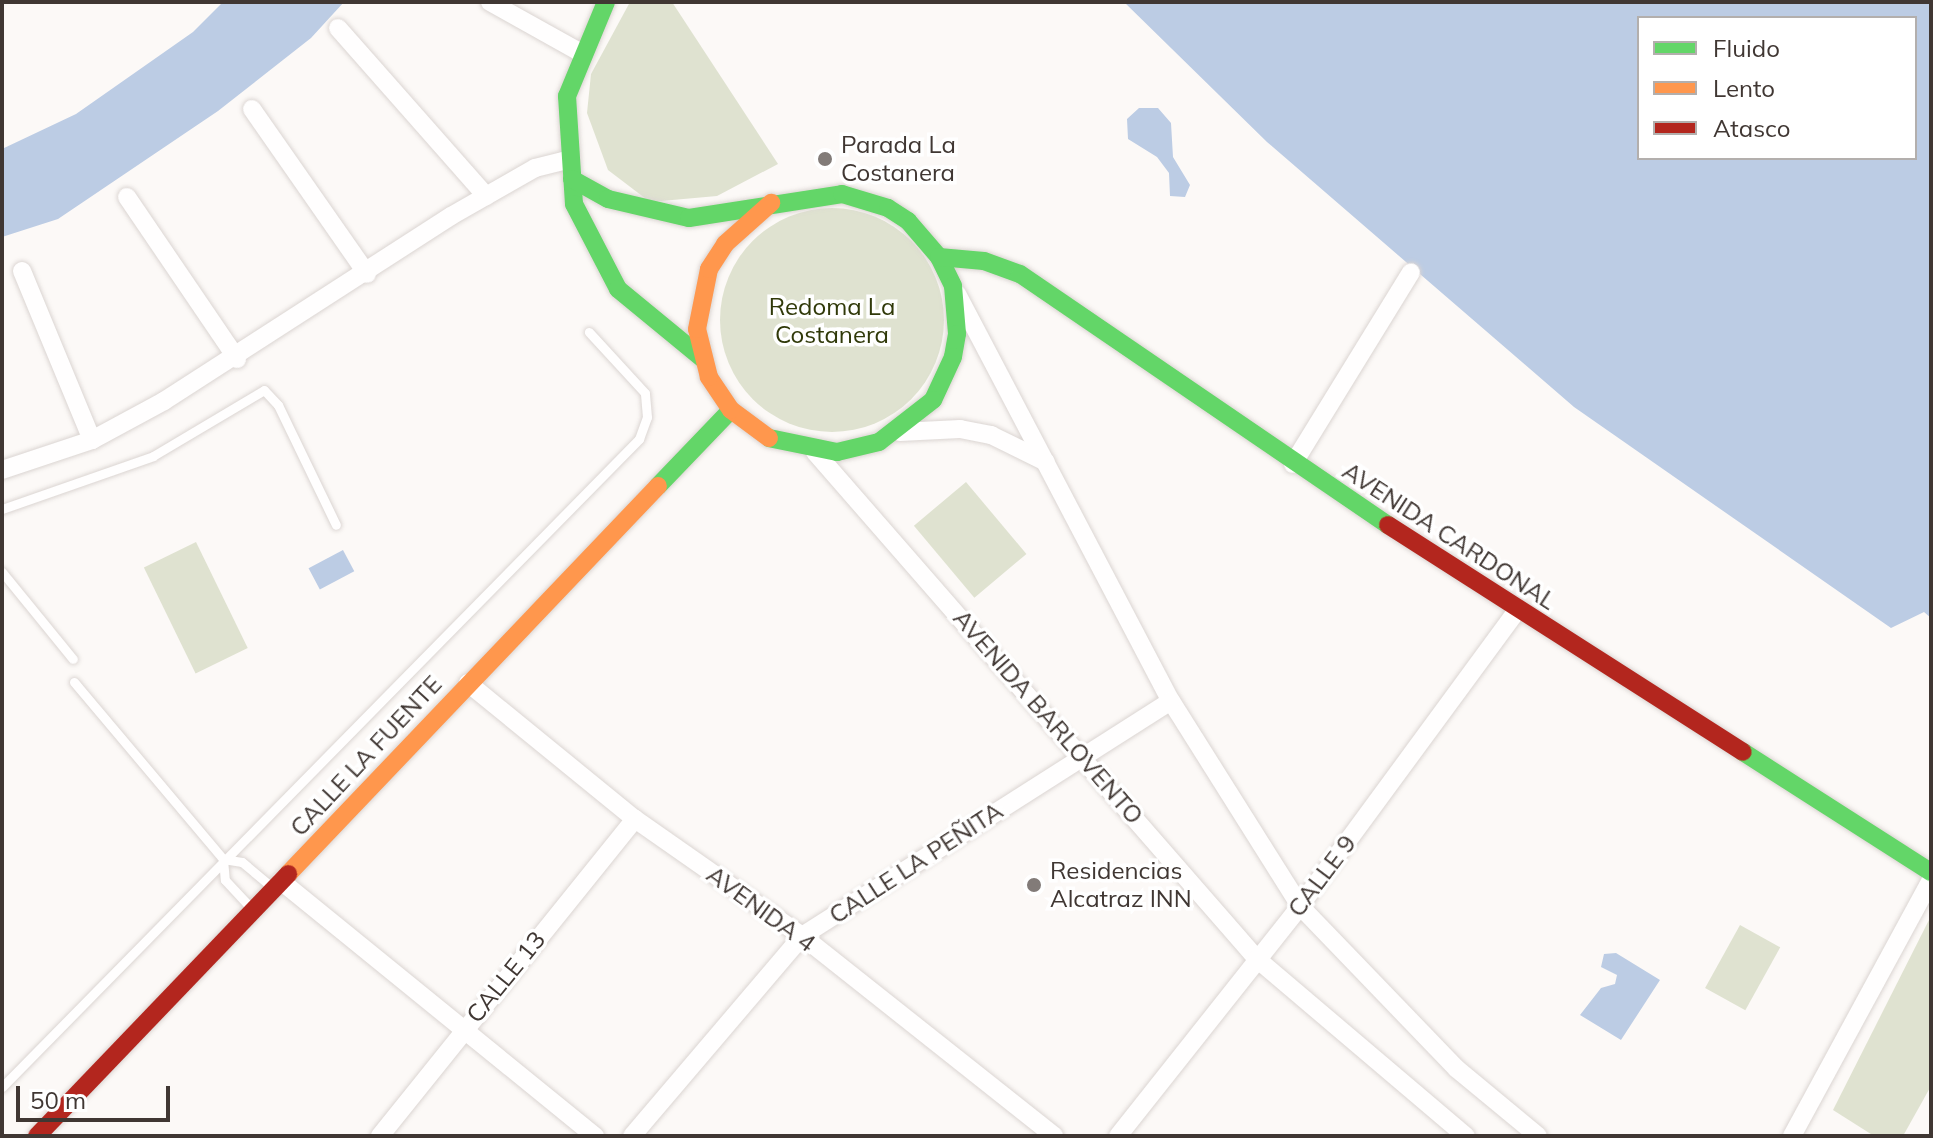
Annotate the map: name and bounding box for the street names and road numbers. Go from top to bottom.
street label: AVENIDA CARDONAL [1337,456,1561,616]
street label: AVENIDA BARLOVENTO [947,604,1149,830]
street label: CALLE LA FUENTE [284,670,448,842]
street label: CALLE LA PEÑITA [824,796,1008,930]
street label: CALLE 9 [1282,830,1362,922]
street label: AVENIDA 4 [701,860,821,958]
street label: CALLE 13 [461,926,551,1028]

